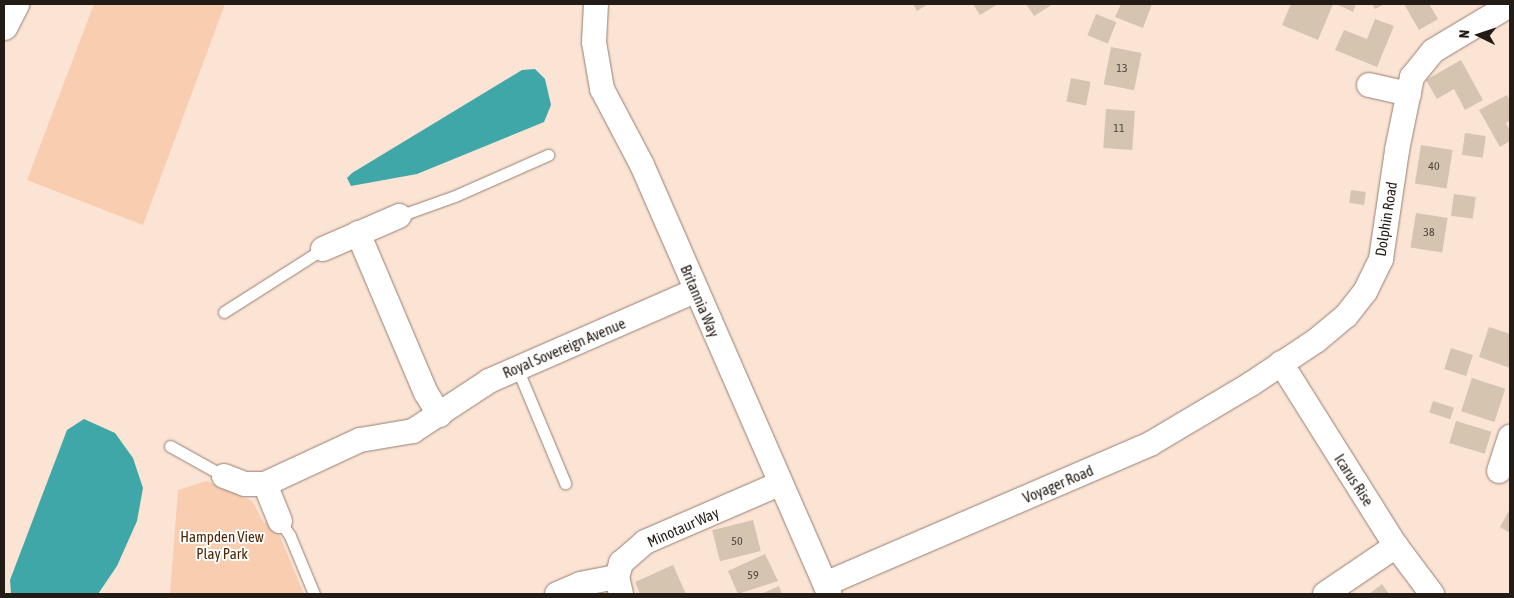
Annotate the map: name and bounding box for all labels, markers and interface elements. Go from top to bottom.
north arrow [1454,10,1504,60]
text: N [1456,29,1472,39]
house number: 13 [1116,62,1128,76]
house number: 11 [1113,122,1125,136]
house number: 40 [1428,160,1440,174]
street label: Dolphin Road [1371,180,1401,258]
house number: 38 [1423,226,1435,240]
street label: Britannia Way [677,262,723,340]
street label: Royal Sovereign Avenue [500,314,628,382]
street label: Icarus Rise [1331,451,1377,509]
street label: Voyager Road [1020,461,1096,507]
street label: Minotaur Way [644,503,722,551]
park label: Hampden View Play Park [180,527,264,562]
house number: 50 [731,535,743,549]
house number: 59 [747,569,759,583]

